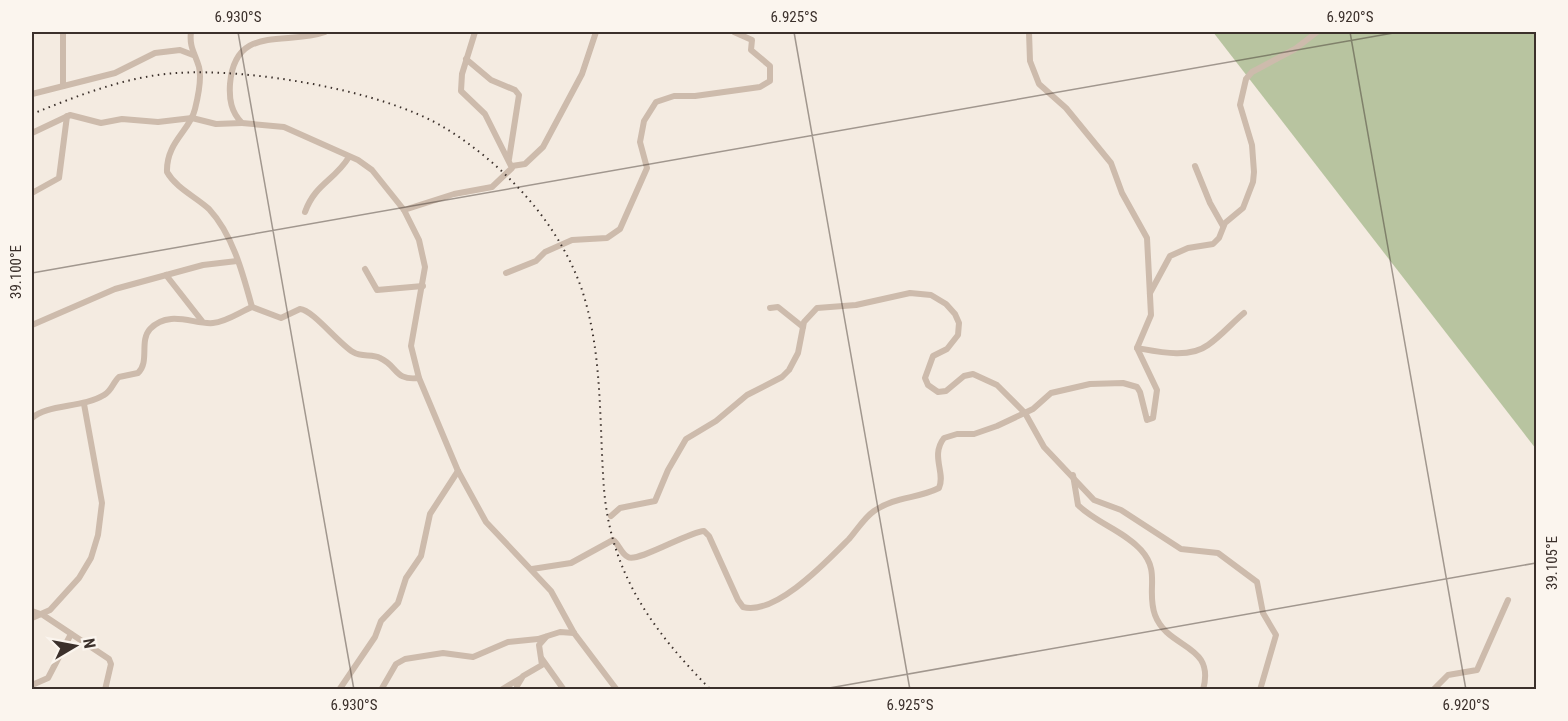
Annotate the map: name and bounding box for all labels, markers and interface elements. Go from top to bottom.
text: 6.930°S [215,8,262,26]
text: 6.925°S [771,8,818,26]
text: 6.920°S [1327,8,1374,26]
text: 39.100°E [7,245,25,299]
text: 39.105°E [1543,536,1561,590]
north arrow [45,616,105,676]
text: N [79,637,99,650]
text: 6.930°S [331,696,378,714]
text: 6.925°S [887,696,934,714]
text: 6.920°S [1443,696,1490,714]

